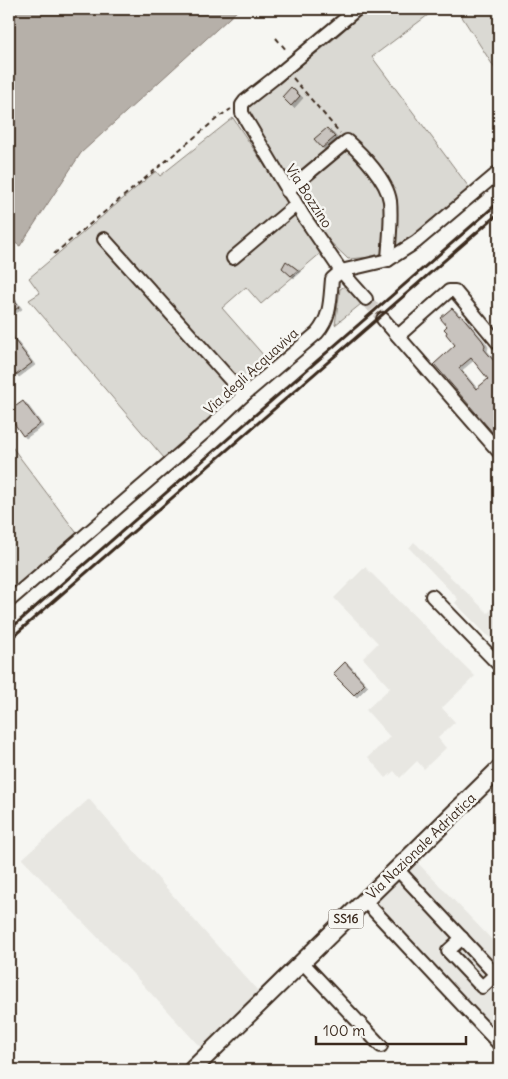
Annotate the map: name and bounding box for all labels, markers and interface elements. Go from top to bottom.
street label: Via Bozzino [282,161,336,231]
street label: Via degli Acquaviva [200,324,302,418]
street label: Via Nazionale Adriatica [362,789,480,903]
road number: SS16 [328,910,364,929]
scale bar [316,1014,466,1046]
text: 100 m [323,1021,365,1040]

